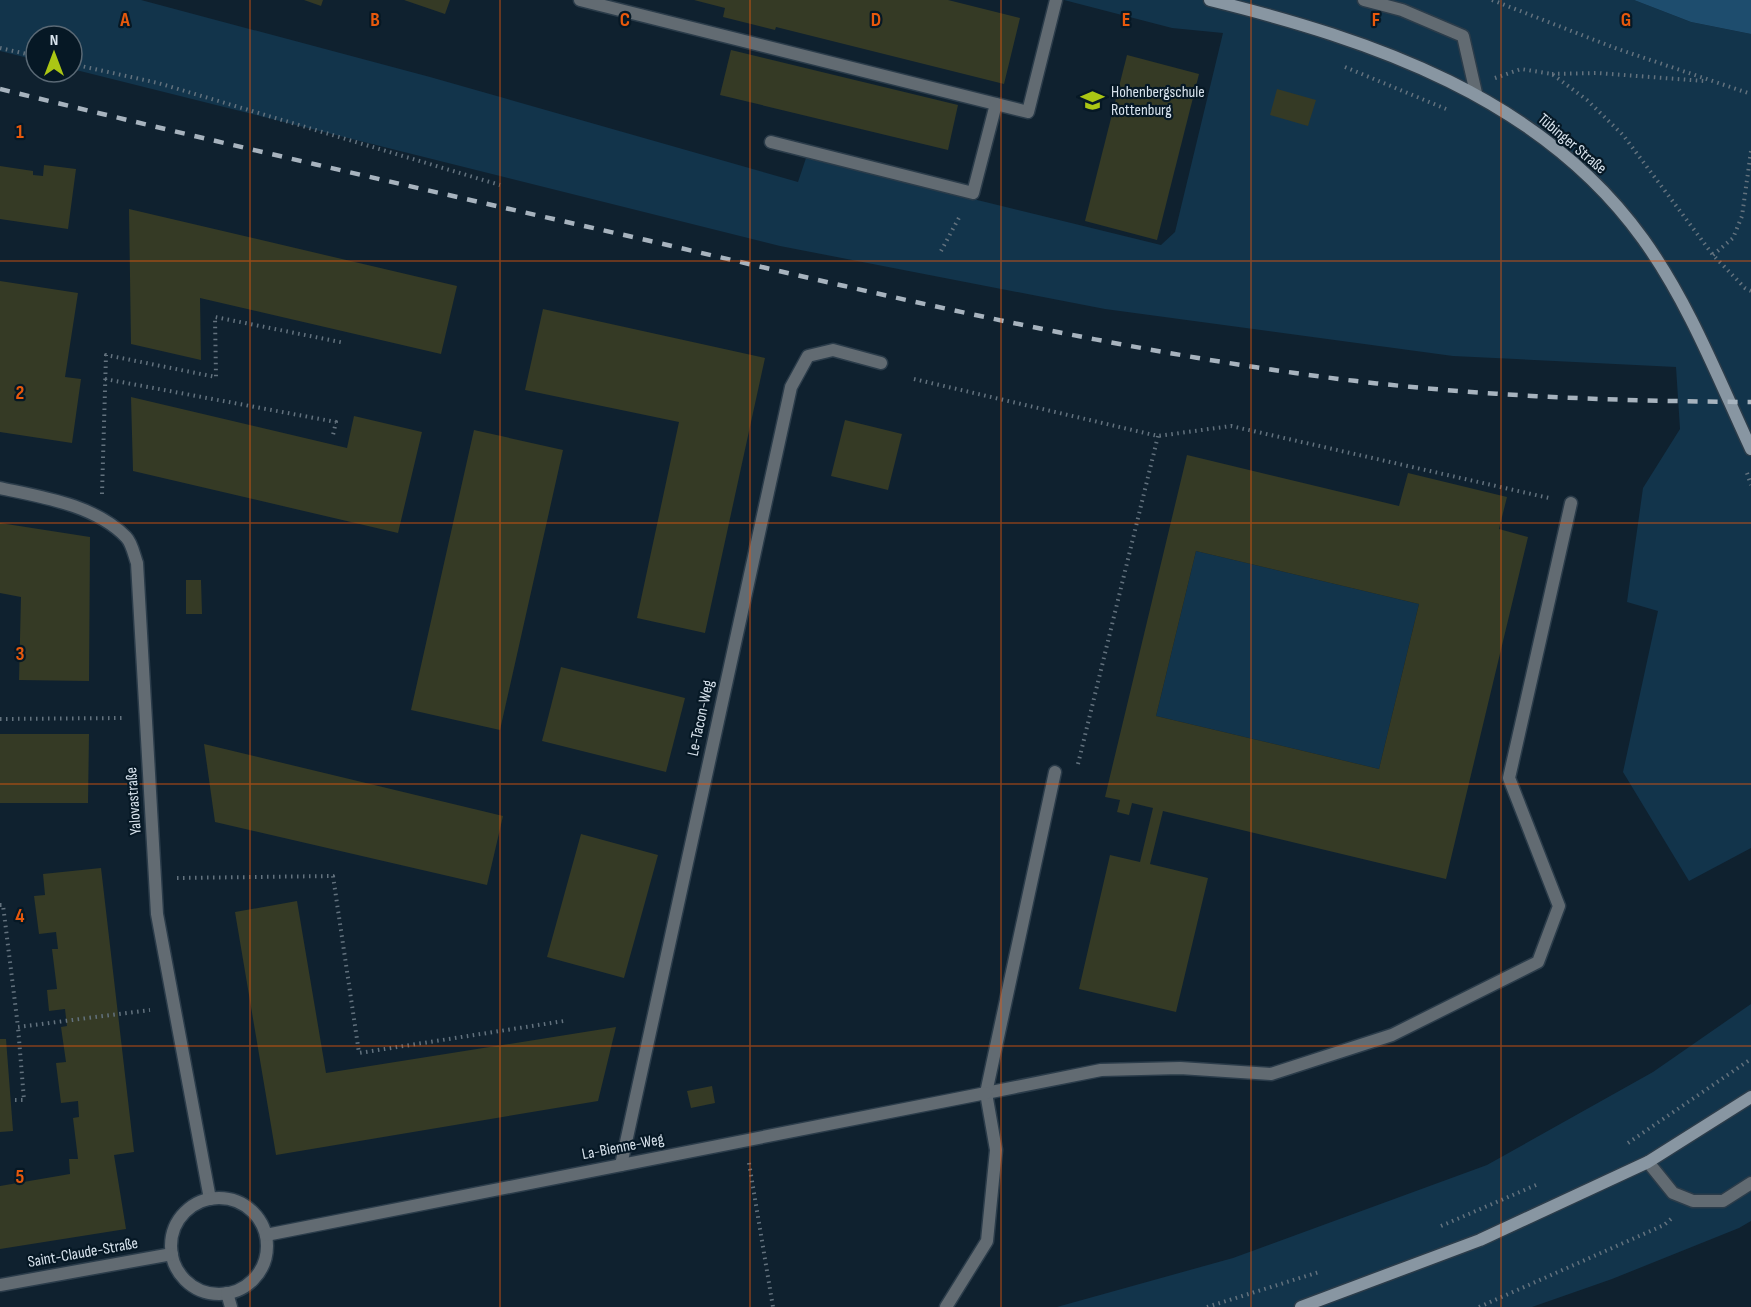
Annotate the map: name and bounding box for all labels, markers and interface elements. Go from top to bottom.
text: A [119,8,130,32]
text: B [370,8,380,32]
text: C [620,8,630,32]
text: D [871,8,881,32]
text: E [1122,8,1130,32]
text: F [1372,8,1380,32]
text: G [1621,8,1631,32]
north arrow [24,24,84,84]
text: N [50,31,58,50]
place label: Hohenbergschule Rottenburg [1111,83,1205,120]
school or university icon: Hohenbergschule Rottenburg [1080,88,1106,114]
street label: Tübinger Straße [1534,110,1610,178]
text: 1 [16,120,24,144]
text: 2 [16,381,24,405]
text: 3 [16,642,25,666]
street label: Le-Tacon-Weg [684,678,718,758]
street label: Yalovastraße [122,766,146,836]
text: 4 [15,904,25,928]
street label: La-Bienne-Weg [580,1130,666,1164]
text: 5 [16,1165,25,1189]
street label: Saint-Claude-Straße [26,1234,140,1272]

